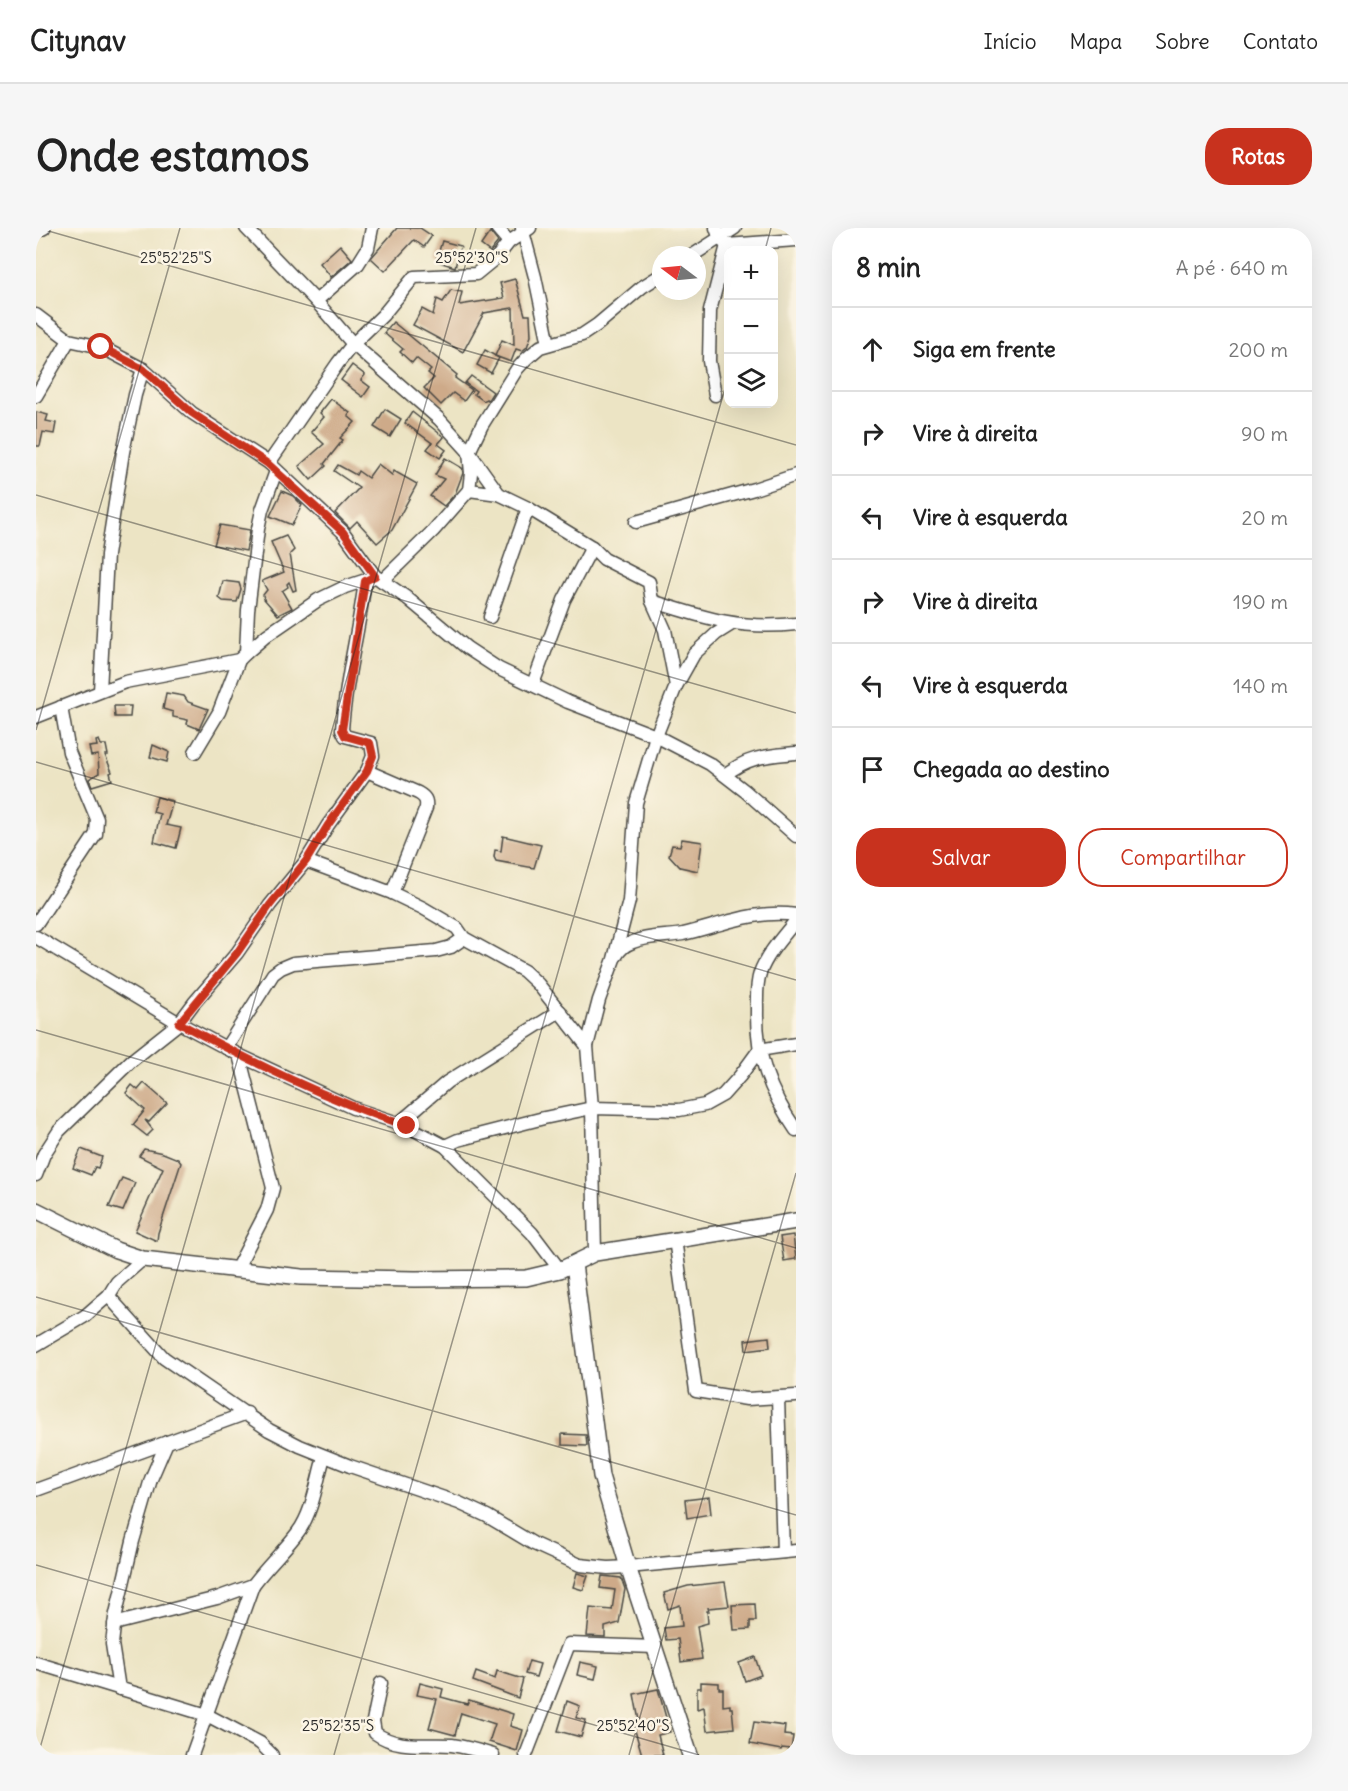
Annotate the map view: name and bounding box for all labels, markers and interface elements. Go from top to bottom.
text: Citynav [30,23,126,59]
text: Início [983,28,1037,55]
text: Mapa [1070,28,1122,55]
text: Sobre [1155,28,1210,55]
text: Contato [1243,28,1318,55]
button: Rotas [1205,128,1312,185]
text: Onde estamos [36,130,309,182]
north arrow [652,246,706,300]
map controls [724,246,778,408]
button: + [724,246,778,300]
text: 25°52'25"S [140,248,212,267]
text: 25°52'30"S [435,248,509,267]
text: 8 min [856,251,921,284]
text: A pé · 640 m [1176,255,1288,280]
button: − [724,300,778,354]
route start [87,333,113,359]
icon: ahead [856,333,889,366]
text: Siga em frente [913,335,1056,363]
text: 200 m [1228,337,1288,362]
button: layers [724,354,778,408]
icon: right [856,417,889,450]
text: Vire à direita [913,419,1038,447]
text: 90 m [1241,421,1288,446]
icon: left [856,501,889,534]
text: Vire à esquerda [913,503,1068,531]
text: 20 m [1242,505,1288,530]
icon: right [856,585,889,618]
text: Vire à direita [913,587,1038,615]
text: 190 m [1233,589,1288,614]
icon: left [856,669,889,702]
text: Vire à esquerda [913,671,1068,699]
text: 140 m [1233,673,1288,698]
icon: arrive [856,753,889,786]
text: Chegada ao destino [913,755,1110,783]
button: Salvar [856,828,1066,887]
button: Compartilhar [1078,828,1288,887]
route end [393,1112,419,1138]
text: 25°52'35"S [302,1716,374,1735]
text: 25°52'40"S [596,1716,670,1735]

